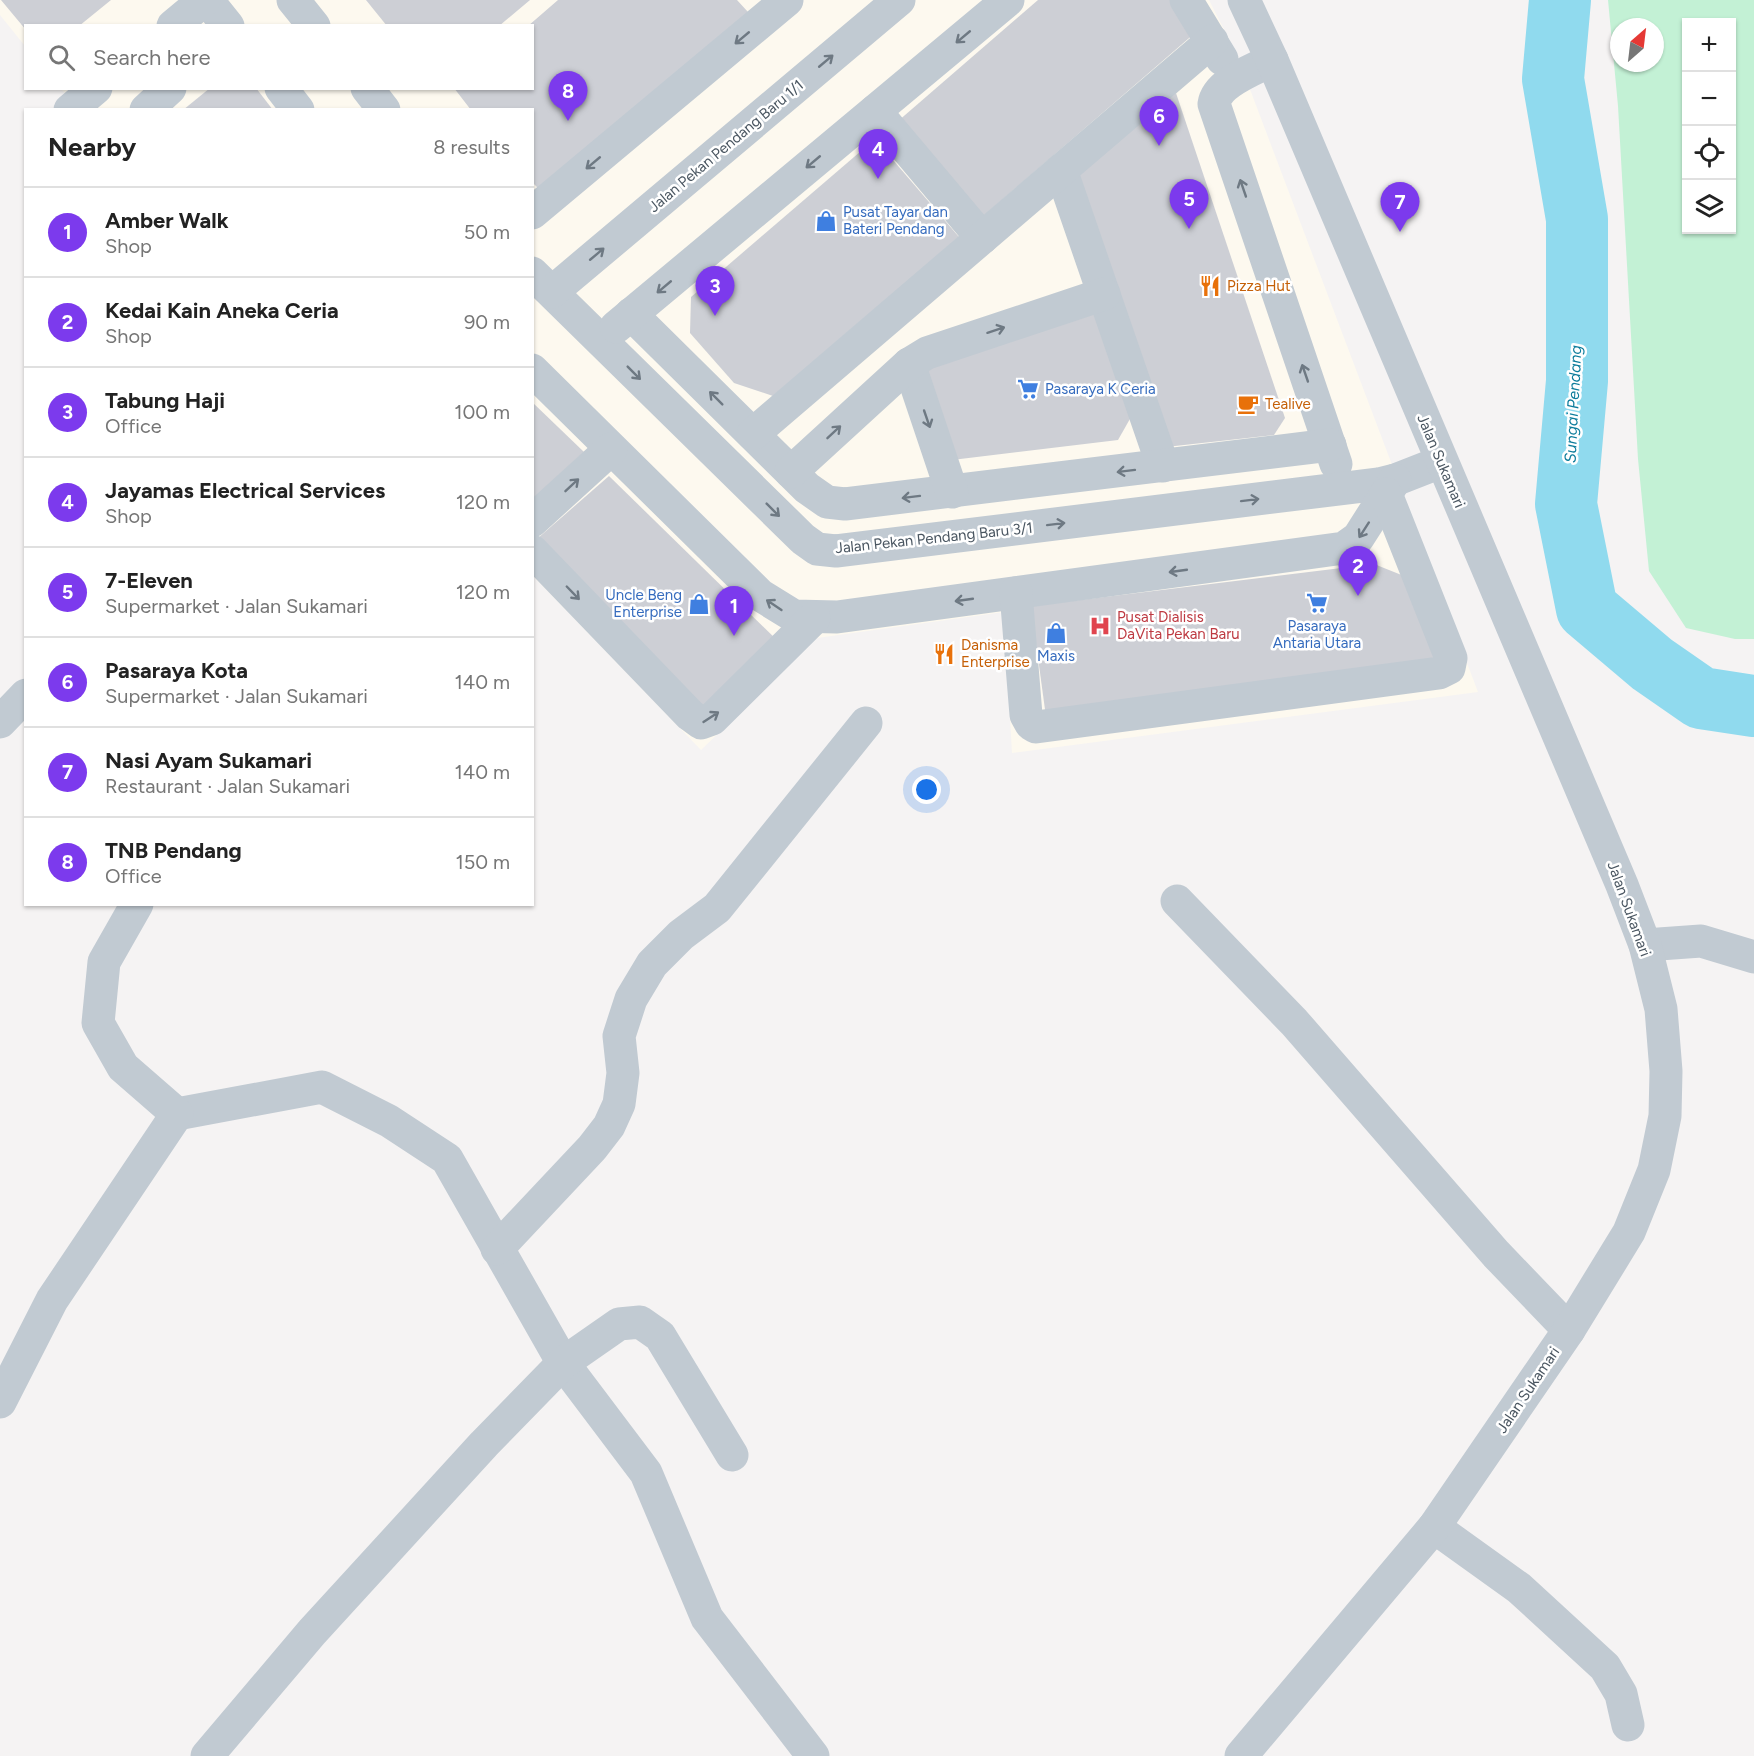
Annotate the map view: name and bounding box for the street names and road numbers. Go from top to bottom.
street label: Jalan Pekan Pendang Baru 1/1 [645,76,807,216]
street label: Jalan Sukamari [1413,412,1469,510]
street label: Jalan Pekan Pendang Baru 3/1 [834,519,1034,557]
street label: Jalan Sukamari [1603,859,1655,959]
street label: Jalan Sukamari [1493,1344,1563,1436]

